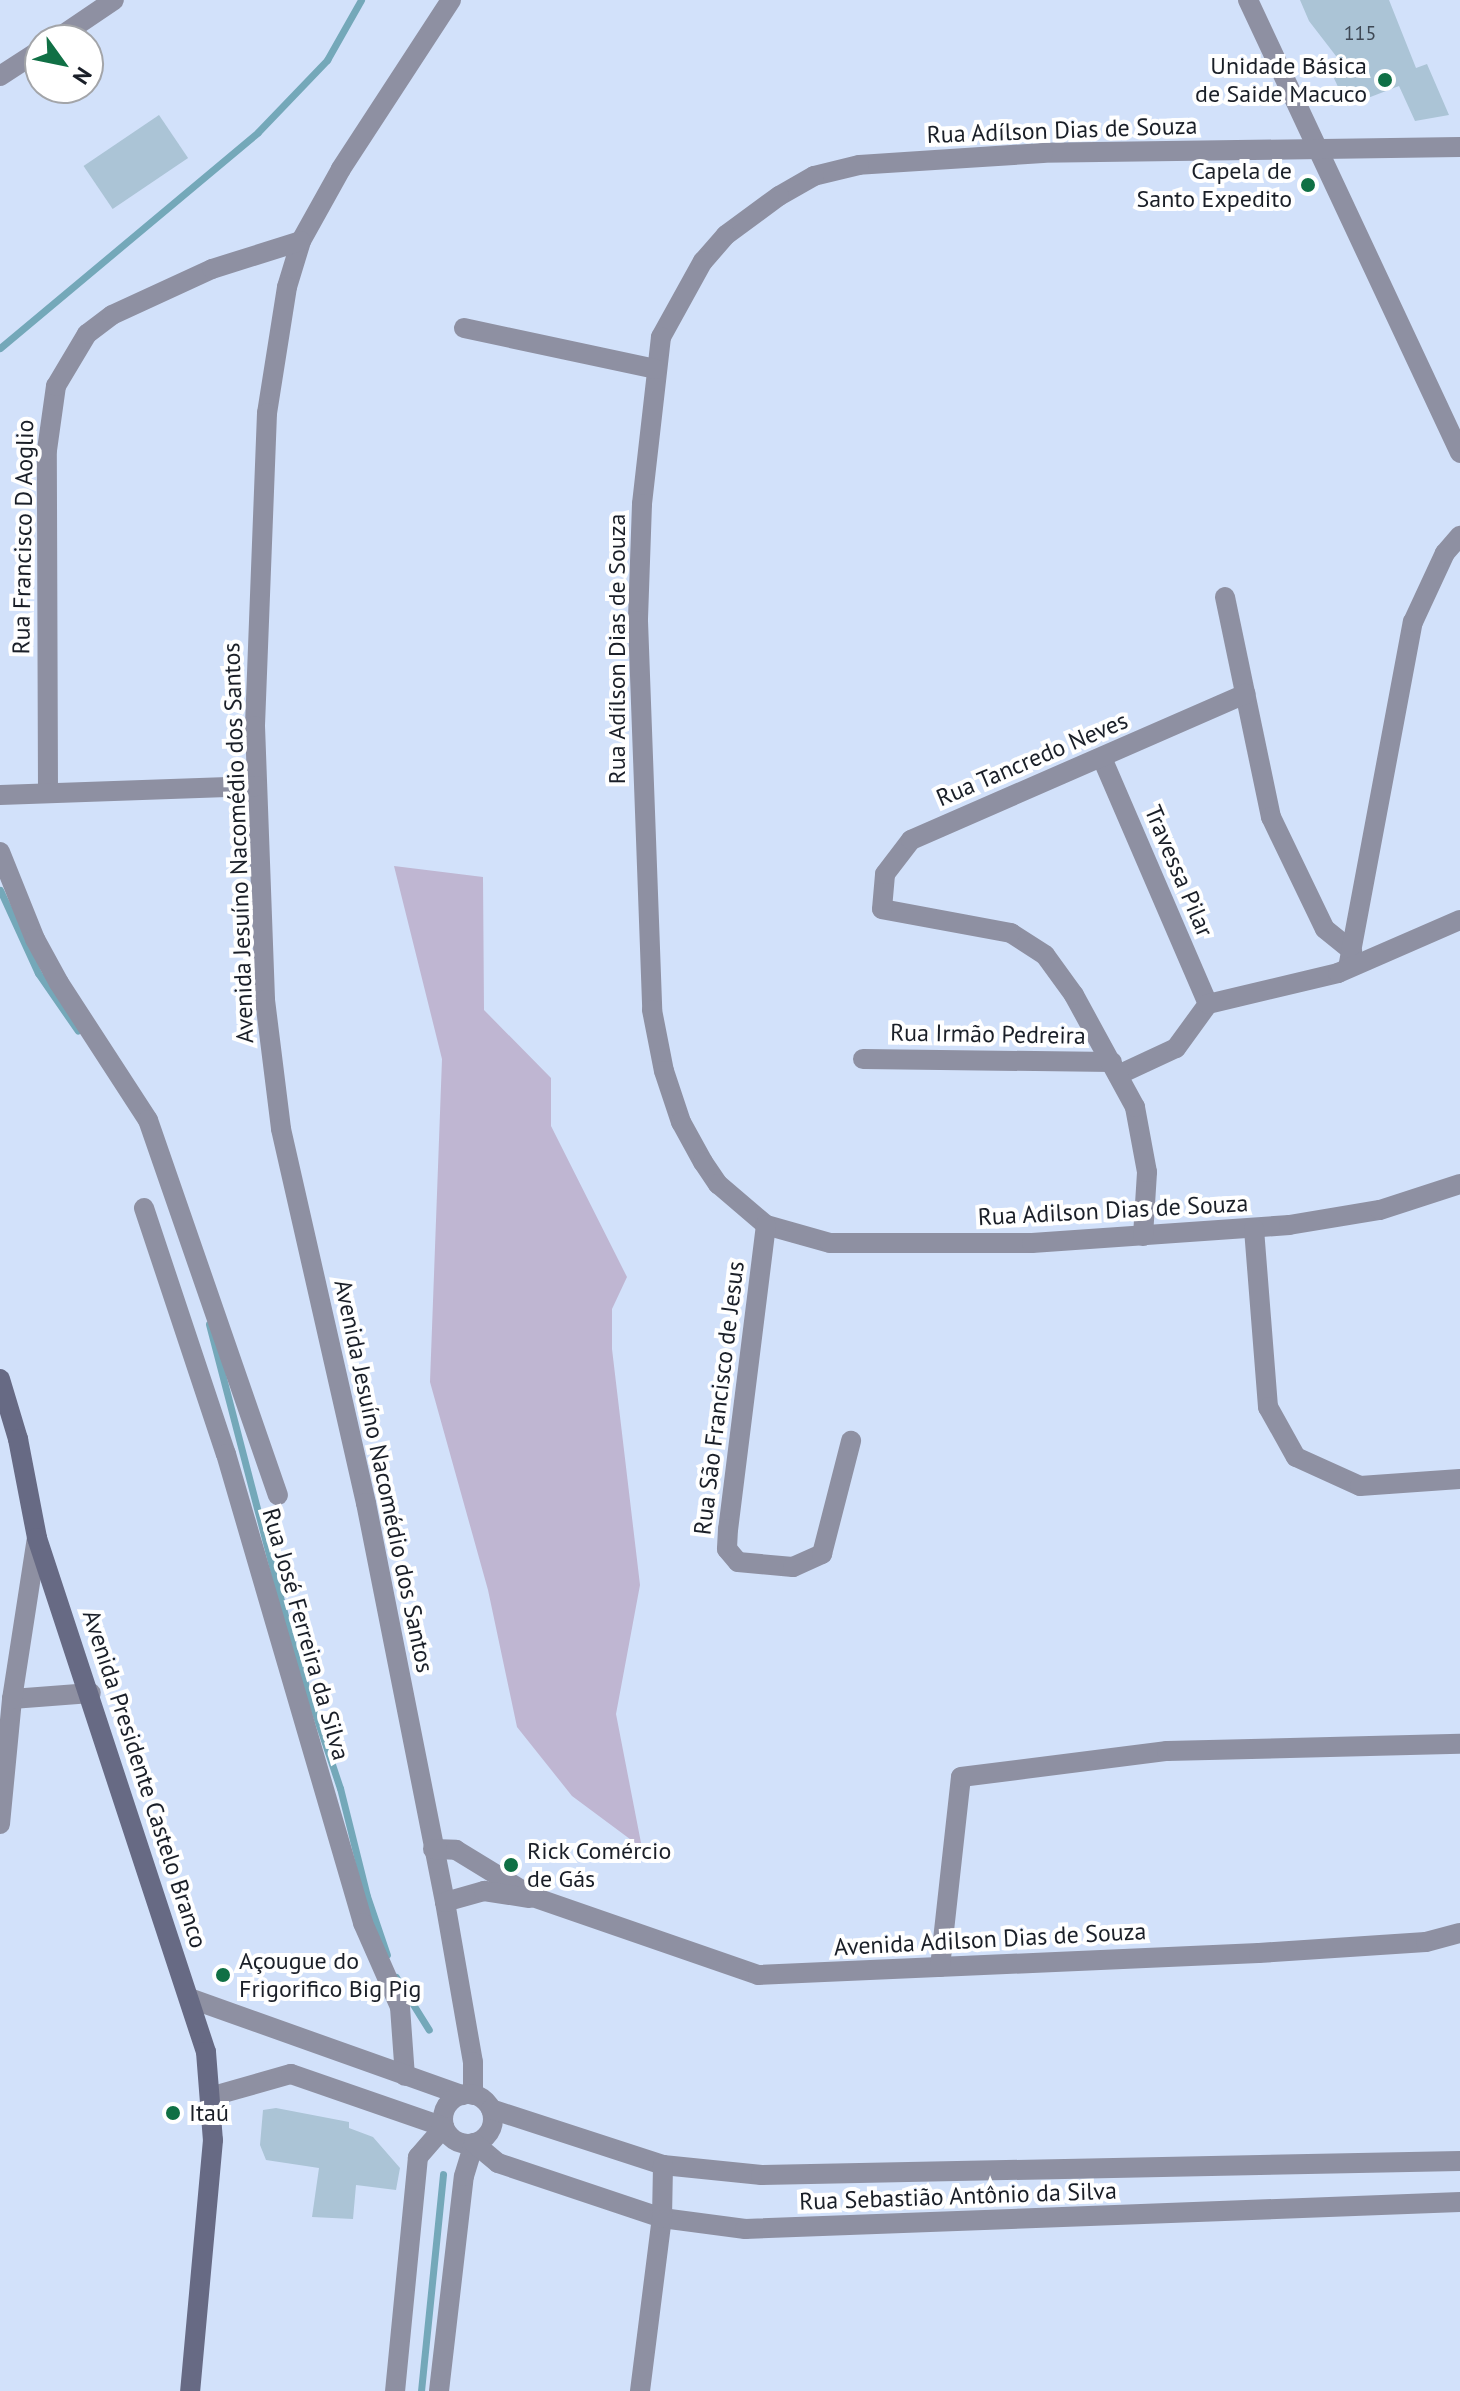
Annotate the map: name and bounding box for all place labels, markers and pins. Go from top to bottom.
place label: Unidade Básica de Saide Macuco [1195,52,1367,108]
marker: Unidade Básica de Saide Macuco [1374,69,1396,91]
place label: Capela de Santo Expedito [1137,157,1292,213]
marker: Capela de Santo Expedito [1299,176,1317,194]
place label: Rick Comércio de Gás [527,1837,672,1893]
marker: Rick Comércio de Gás [502,1856,520,1874]
place label: Açougue do Frigorifico Big Pig [239,1947,421,2003]
marker: Açougue do Frigorifico Big Pig [214,1966,232,1984]
place label: Itaú [189,2099,229,2127]
marker: Itaú [164,2104,182,2122]

